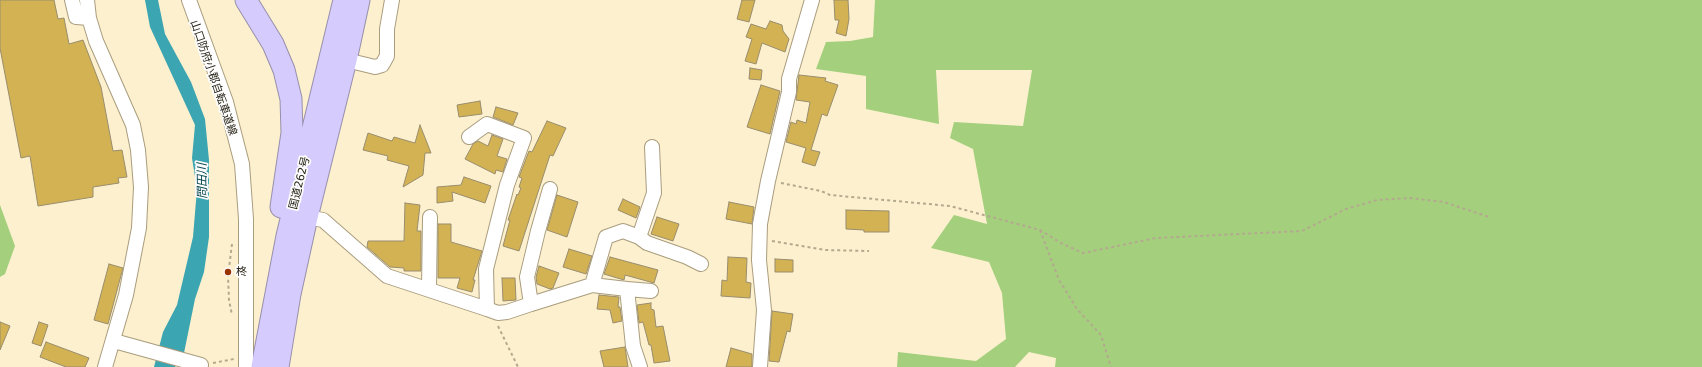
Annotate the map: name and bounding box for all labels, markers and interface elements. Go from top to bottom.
street label: 山口防府小郡自転車道線 [187,19,239,137]
street label: 国道262号 [287,155,313,211]
water label: 問田川 [195,163,211,199]
place label: 柊 [236,265,247,279]
marker: 柊 [223,267,233,277]

